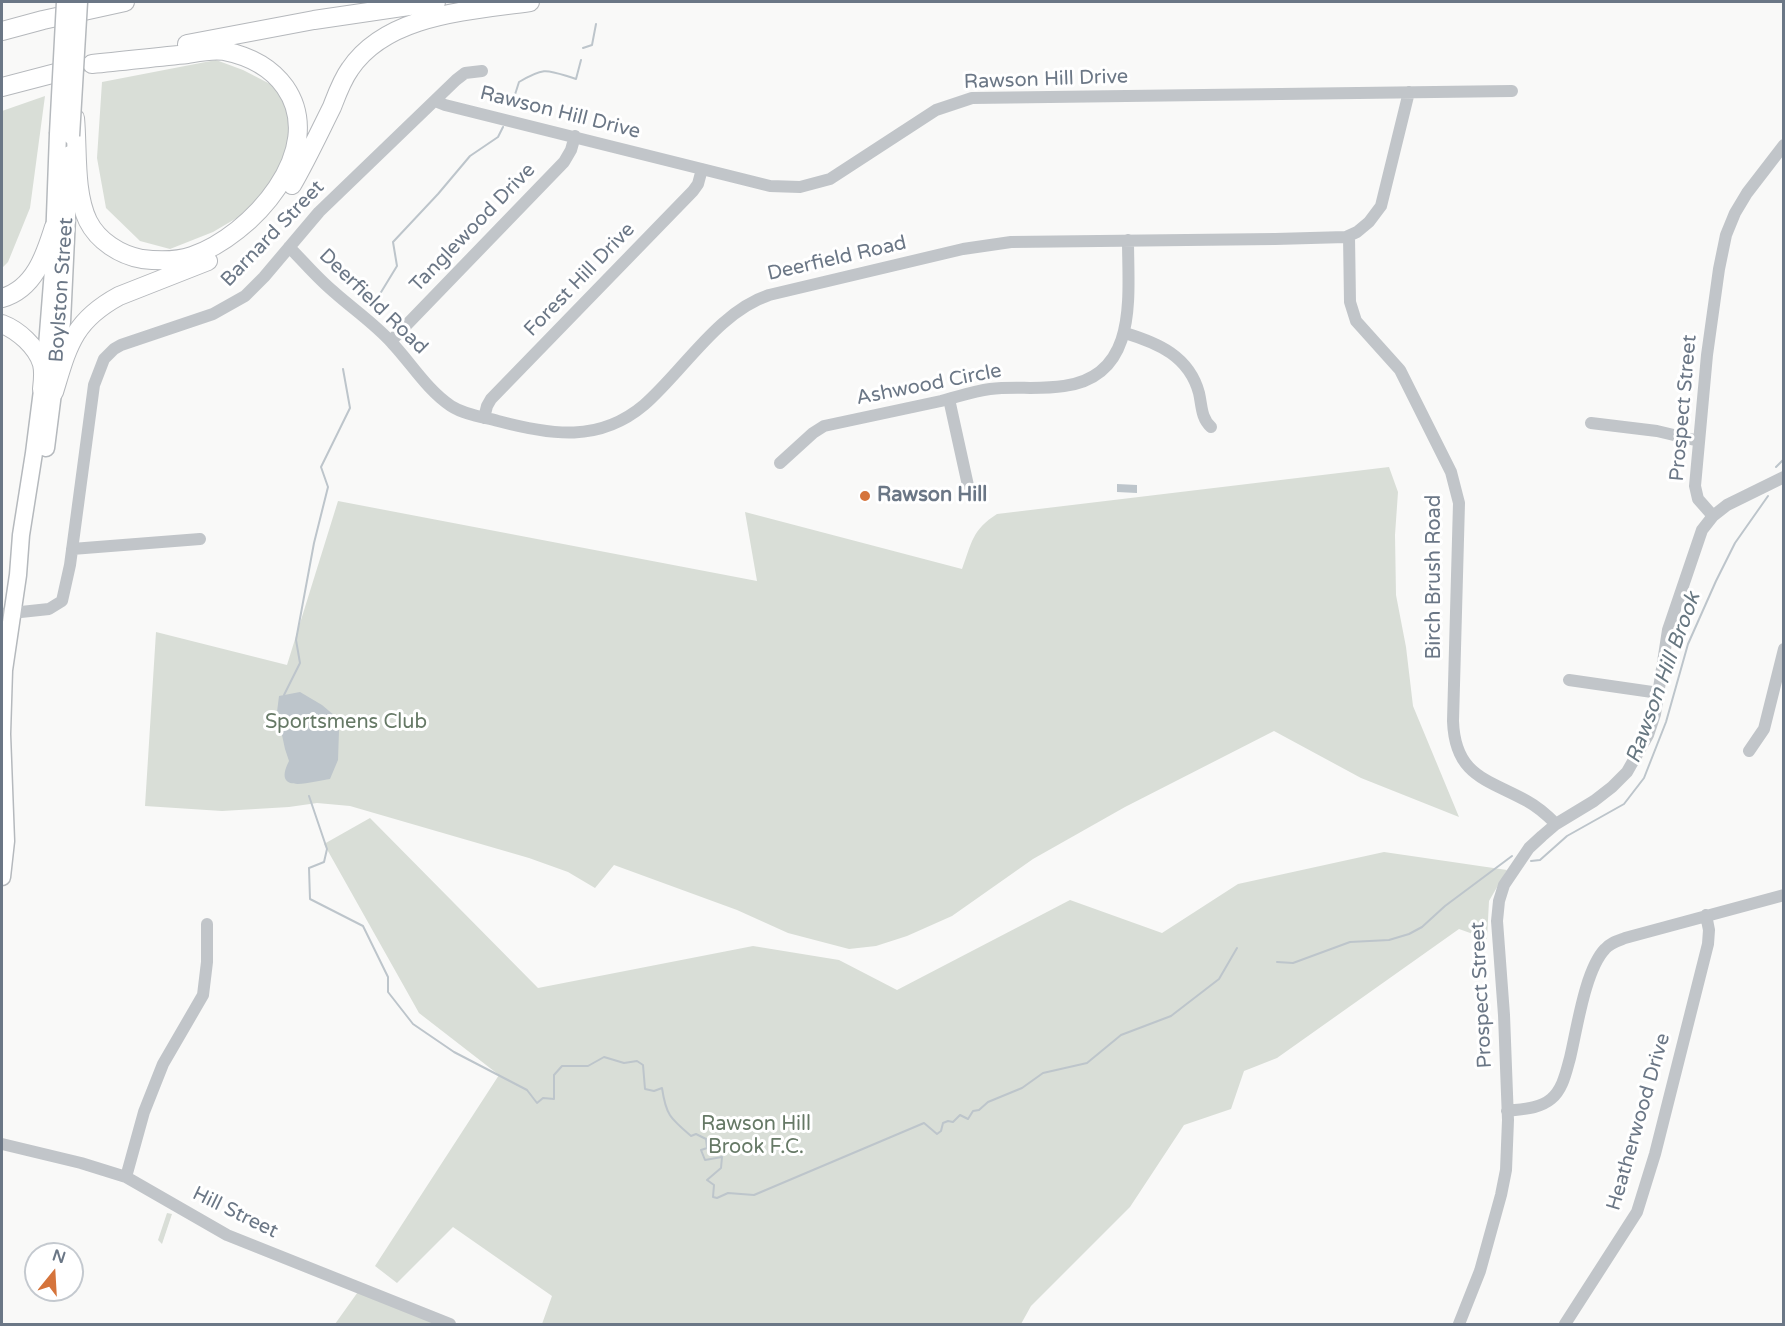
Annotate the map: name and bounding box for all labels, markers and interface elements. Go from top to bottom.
street label: Rawson Hill Drive [963,65,1129,95]
street label: Rawson Hill Drive [477,81,643,145]
street label: Tanglewood Drive [405,159,541,297]
street label: Barnard Street [216,176,330,292]
street label: Boylston Street [45,217,79,363]
street label: Forest Hill Drive [520,218,640,342]
street label: Deerfield Road [765,231,909,287]
street label: Deerfield Road [314,244,432,360]
street label: Prospect Street [1666,334,1702,482]
street label: Ashwood Circle [854,359,1004,411]
place label: Rawson Hill [877,484,987,508]
marker: Rawson Hill [858,489,872,503]
street label: Birch Brush Road [1423,495,1447,659]
water label: Rawson Hill Brook [1621,589,1707,767]
park label: Sportsmens Club [265,711,427,735]
street label: Prospect Street [1466,921,1498,1069]
street label: Heatherwood Drive [1602,1031,1676,1213]
park label: Rawson Hill Brook F.C. [701,1113,811,1160]
street label: Hill Street [188,1182,282,1244]
north arrow [24,1242,84,1302]
text: N [50,1245,68,1268]

